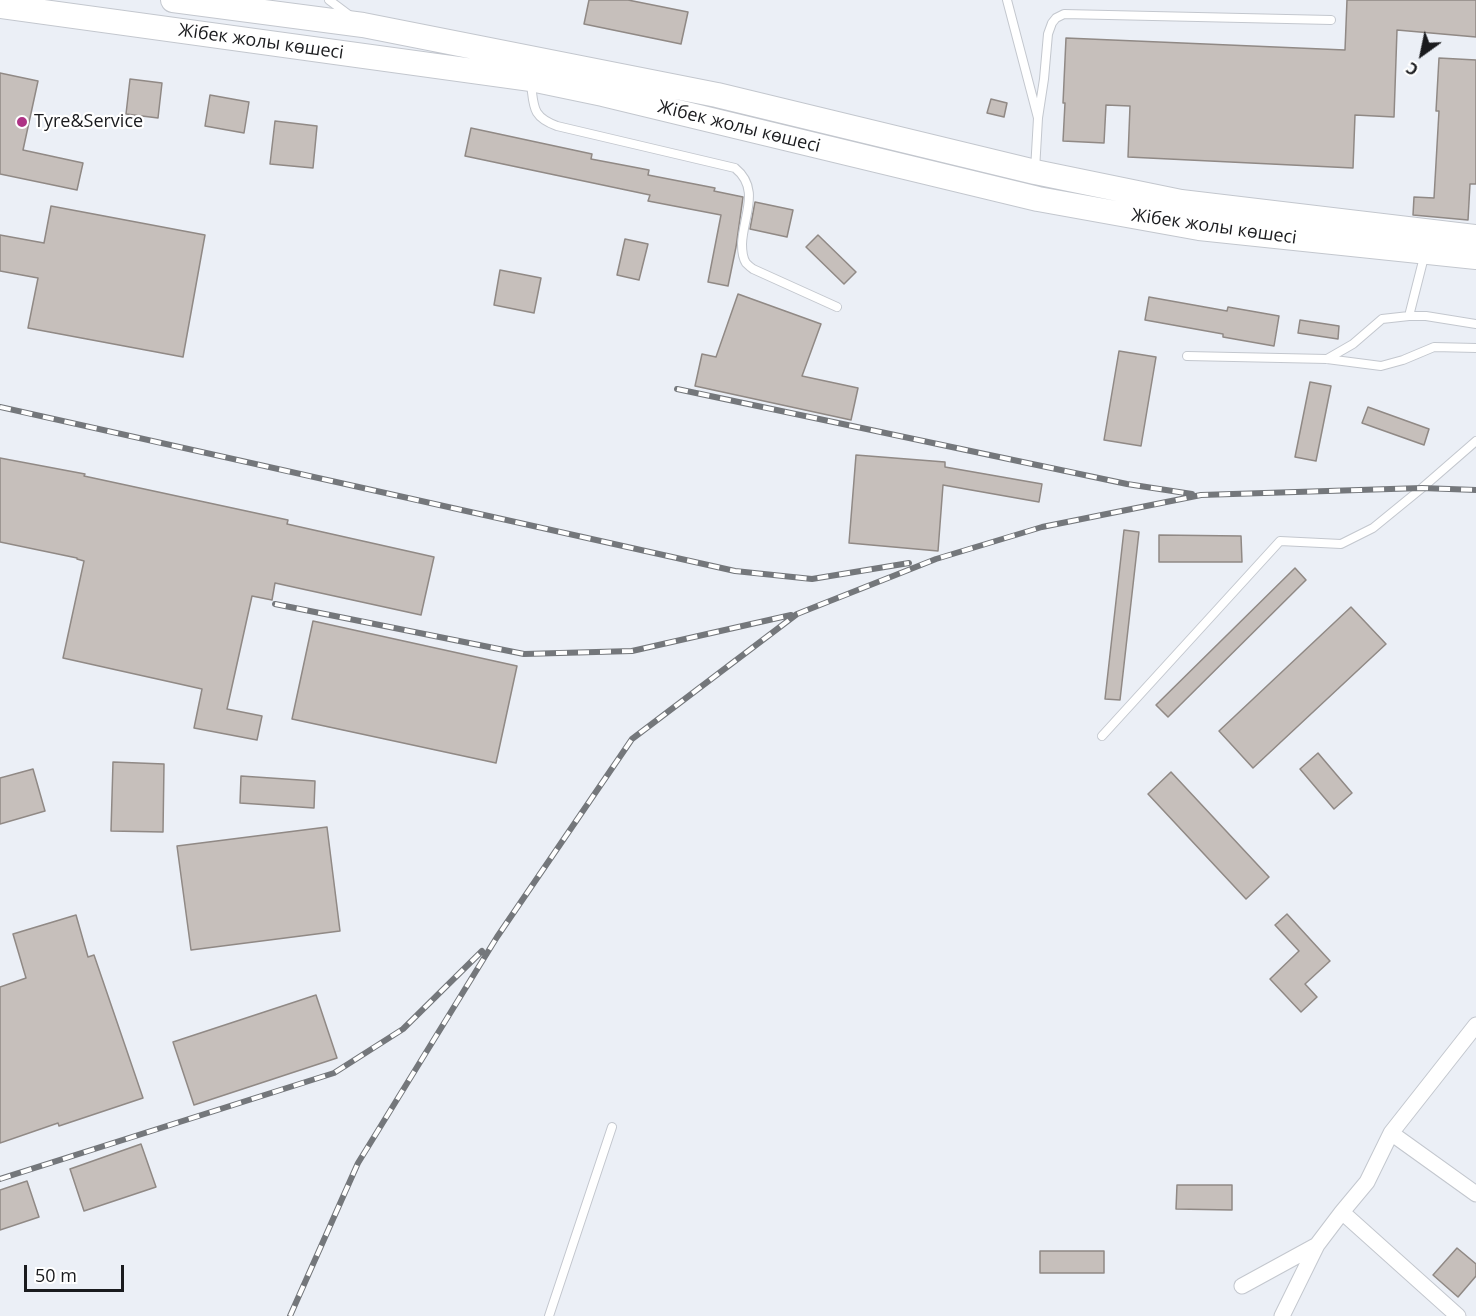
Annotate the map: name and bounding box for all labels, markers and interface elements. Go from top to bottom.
street label: Жібек жолы көшесі [177,20,345,64]
north arrow [1392,24,1452,84]
text: С [1402,57,1422,81]
street label: Жібек жолы көшесі [655,96,823,158]
place label: Tyre&Service [34,111,143,133]
marker: Tyre&Service [15,115,29,129]
street label: Жібек жолы көшесі [1130,205,1298,249]
scale bar [27,1253,128,1291]
text: 50 m [35,1263,77,1287]

